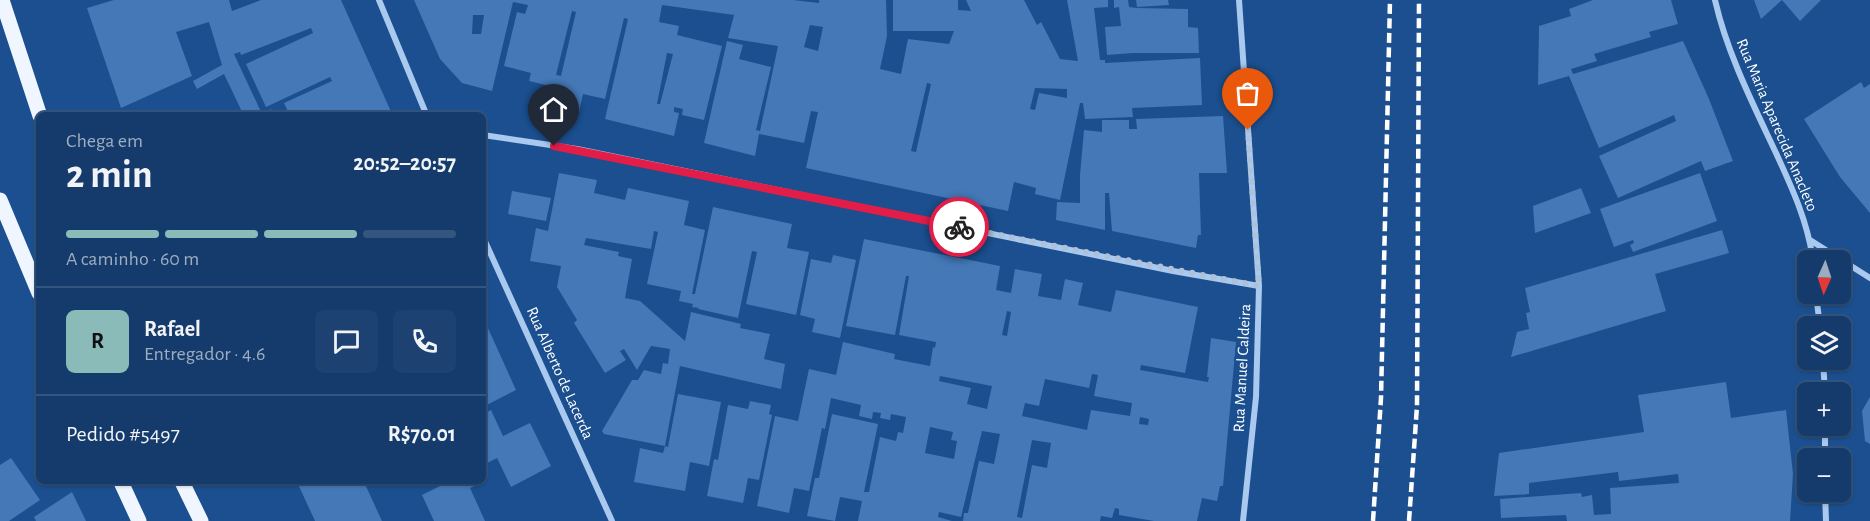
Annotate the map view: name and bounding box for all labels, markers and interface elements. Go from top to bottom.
street label: Rua Maria Aparecida Anacleto [1733,36,1821,214]
pin [1222,68,1273,130]
icon: bag [1231,77,1264,110]
pin [528,84,579,146]
icon: home [537,93,570,126]
text: Chega em [66,131,143,151]
text: 20:52–20:57 [353,152,456,174]
text: 2 min [66,156,153,195]
courier [929,197,989,257]
icon: bike [943,211,976,244]
text: A caminho · 60 m [66,249,199,269]
north arrow [1797,250,1851,304]
map controls [1797,250,1851,502]
street label: Rua Manuel Caldeira [1231,303,1253,433]
street label: Rua Alberto de Lacerda [524,305,596,441]
button: chat [315,310,378,373]
button: phone [393,310,456,373]
button: layers [1797,316,1851,370]
text: Rafael [144,318,201,340]
text: R [91,330,104,352]
text: Entregador · 4.6 [144,344,266,364]
button: + [1797,382,1851,436]
text: Pedido #5497 [66,423,180,445]
text: R$70.01 [388,423,456,445]
button: − [1797,448,1851,502]

